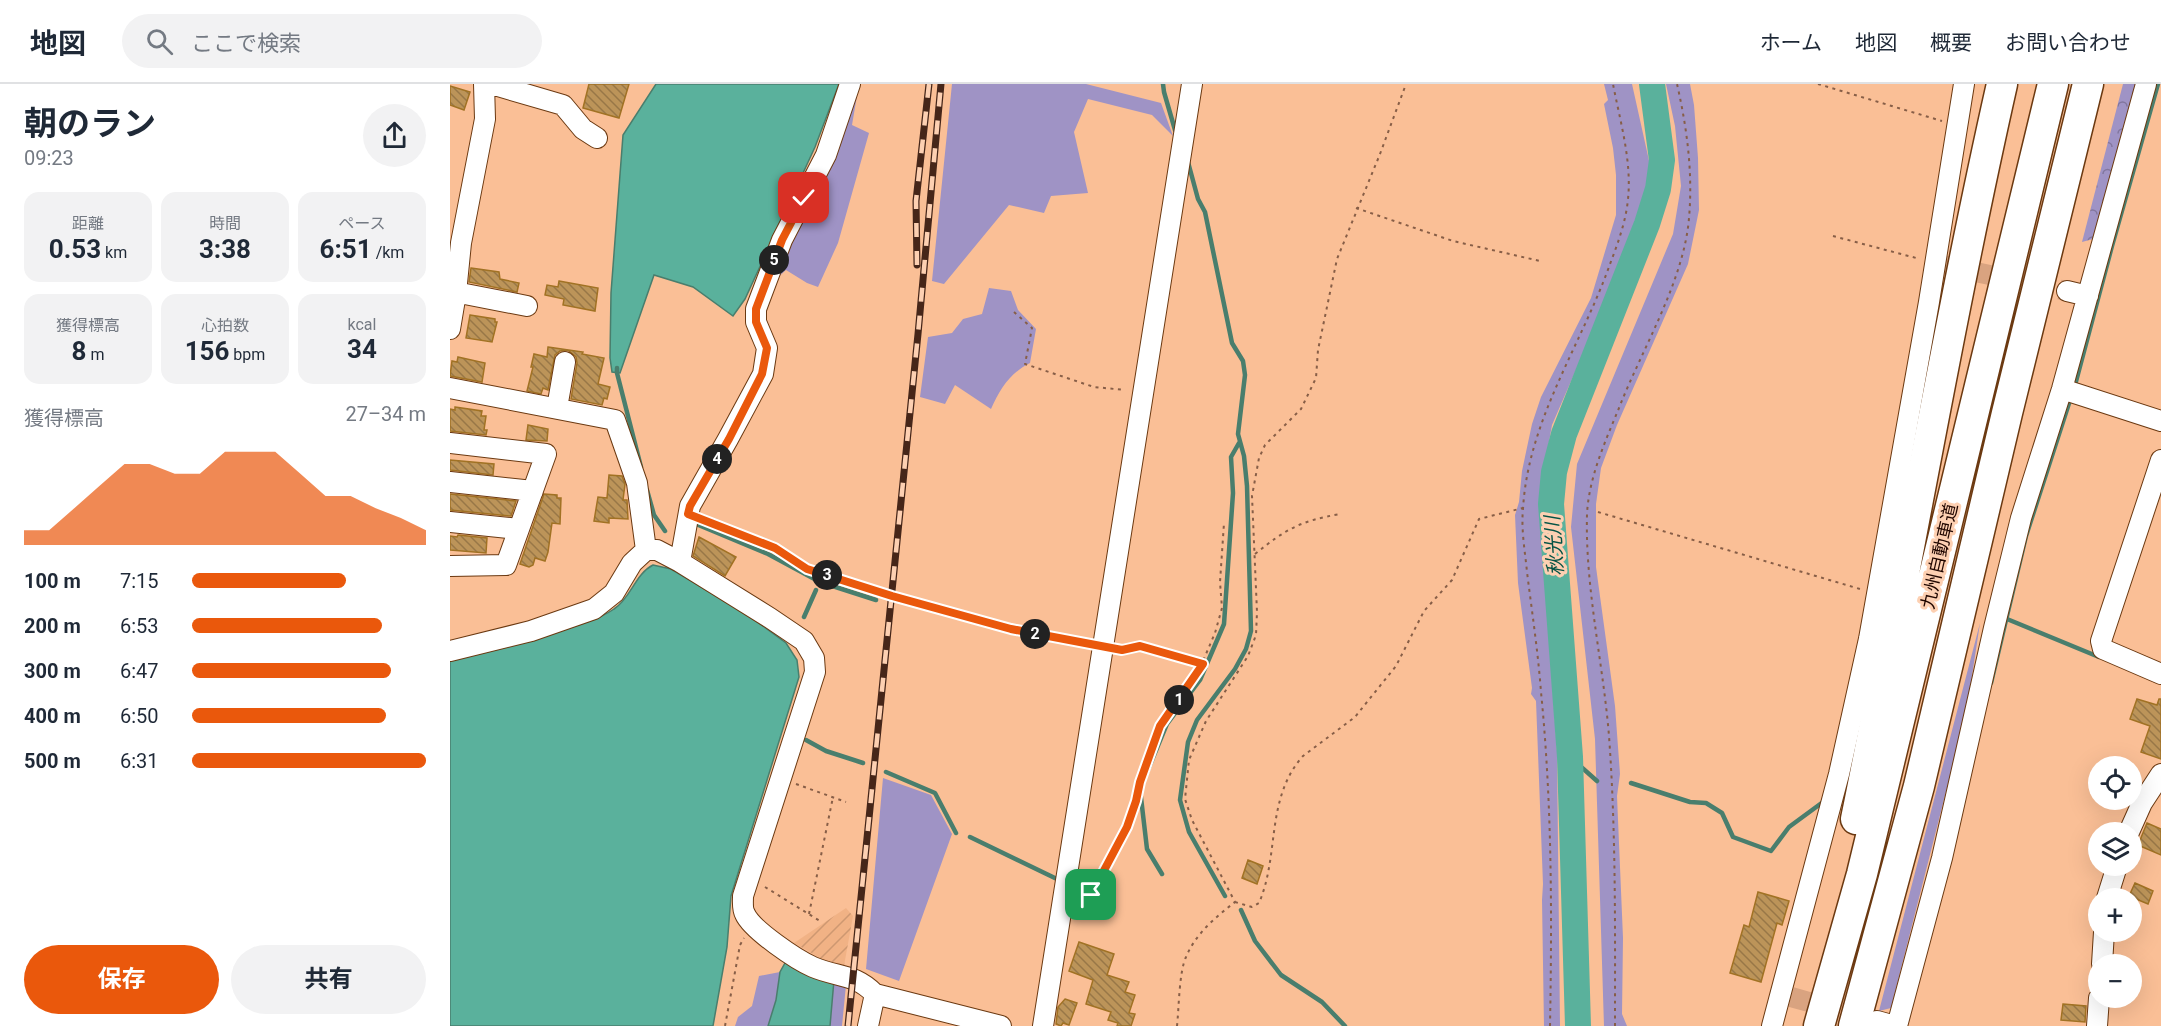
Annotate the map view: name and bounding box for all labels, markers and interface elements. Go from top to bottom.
search box [122,14,542,68]
icon: search [143,25,176,58]
text: 地図 [30,27,86,60]
text: ここで検索 [191,31,301,56]
text: ホーム [1760,31,1822,55]
text: 地図 [1855,31,1897,55]
text: 概要 [1930,31,1972,55]
text: お問い合わせ [2005,31,2131,55]
text: 朝のラン [24,104,156,143]
button: share [363,104,426,167]
text: 09:23 [24,146,74,170]
pin [778,172,829,223]
icon: check [787,181,820,214]
text: 距離 [72,214,104,233]
text: 時間 [209,214,241,233]
text: ペース [338,214,386,233]
text: 0.53 [49,234,101,264]
text: 3:38 [199,234,251,264]
text: 6:51 [320,234,372,264]
text: km [101,243,127,262]
text: /km [372,243,404,262]
pin: 5 [759,245,789,275]
text: 5 [769,250,779,269]
text: kcal [348,315,376,334]
text: 獲得標高 [56,316,120,335]
text: 心拍数 [201,316,249,335]
text: 34 [347,334,377,364]
text: 8 [72,336,86,366]
text: 156 [185,336,229,366]
text: m [86,345,104,364]
text: bpm [229,345,265,364]
text: 27–34 m [345,402,426,426]
text: 獲得標高 [24,406,104,430]
pin: 4 [702,444,732,474]
text: 4 [712,449,722,468]
street label: 九州自動車道 [1917,501,1961,611]
water label: 秋光川 [1540,513,1568,577]
pin: 3 [812,560,842,590]
text: 3 [822,565,832,584]
text: 100 m [24,569,81,593]
text: 7:15 [120,569,159,593]
text: 200 m [24,614,81,638]
text: 6:53 [120,614,159,638]
pin: 2 [1020,619,1050,649]
text: 2 [1030,624,1040,643]
text: 300 m [24,659,81,683]
text: 6:47 [120,659,159,683]
pin: 1 [1164,685,1194,715]
text: 1 [1174,690,1184,709]
text: 400 m [24,704,81,728]
text: 6:50 [120,704,159,728]
text: 500 m [24,749,81,773]
text: 6:31 [120,749,159,773]
map controls [2088,756,2142,1008]
button: locate [2088,756,2142,810]
button: layers [2088,822,2142,876]
pin [1065,869,1116,920]
icon: arrive [1074,878,1107,911]
button: + [2088,888,2142,942]
button: 保存 [24,945,219,1014]
button: 共有 [231,945,426,1014]
button: − [2088,954,2142,1008]

